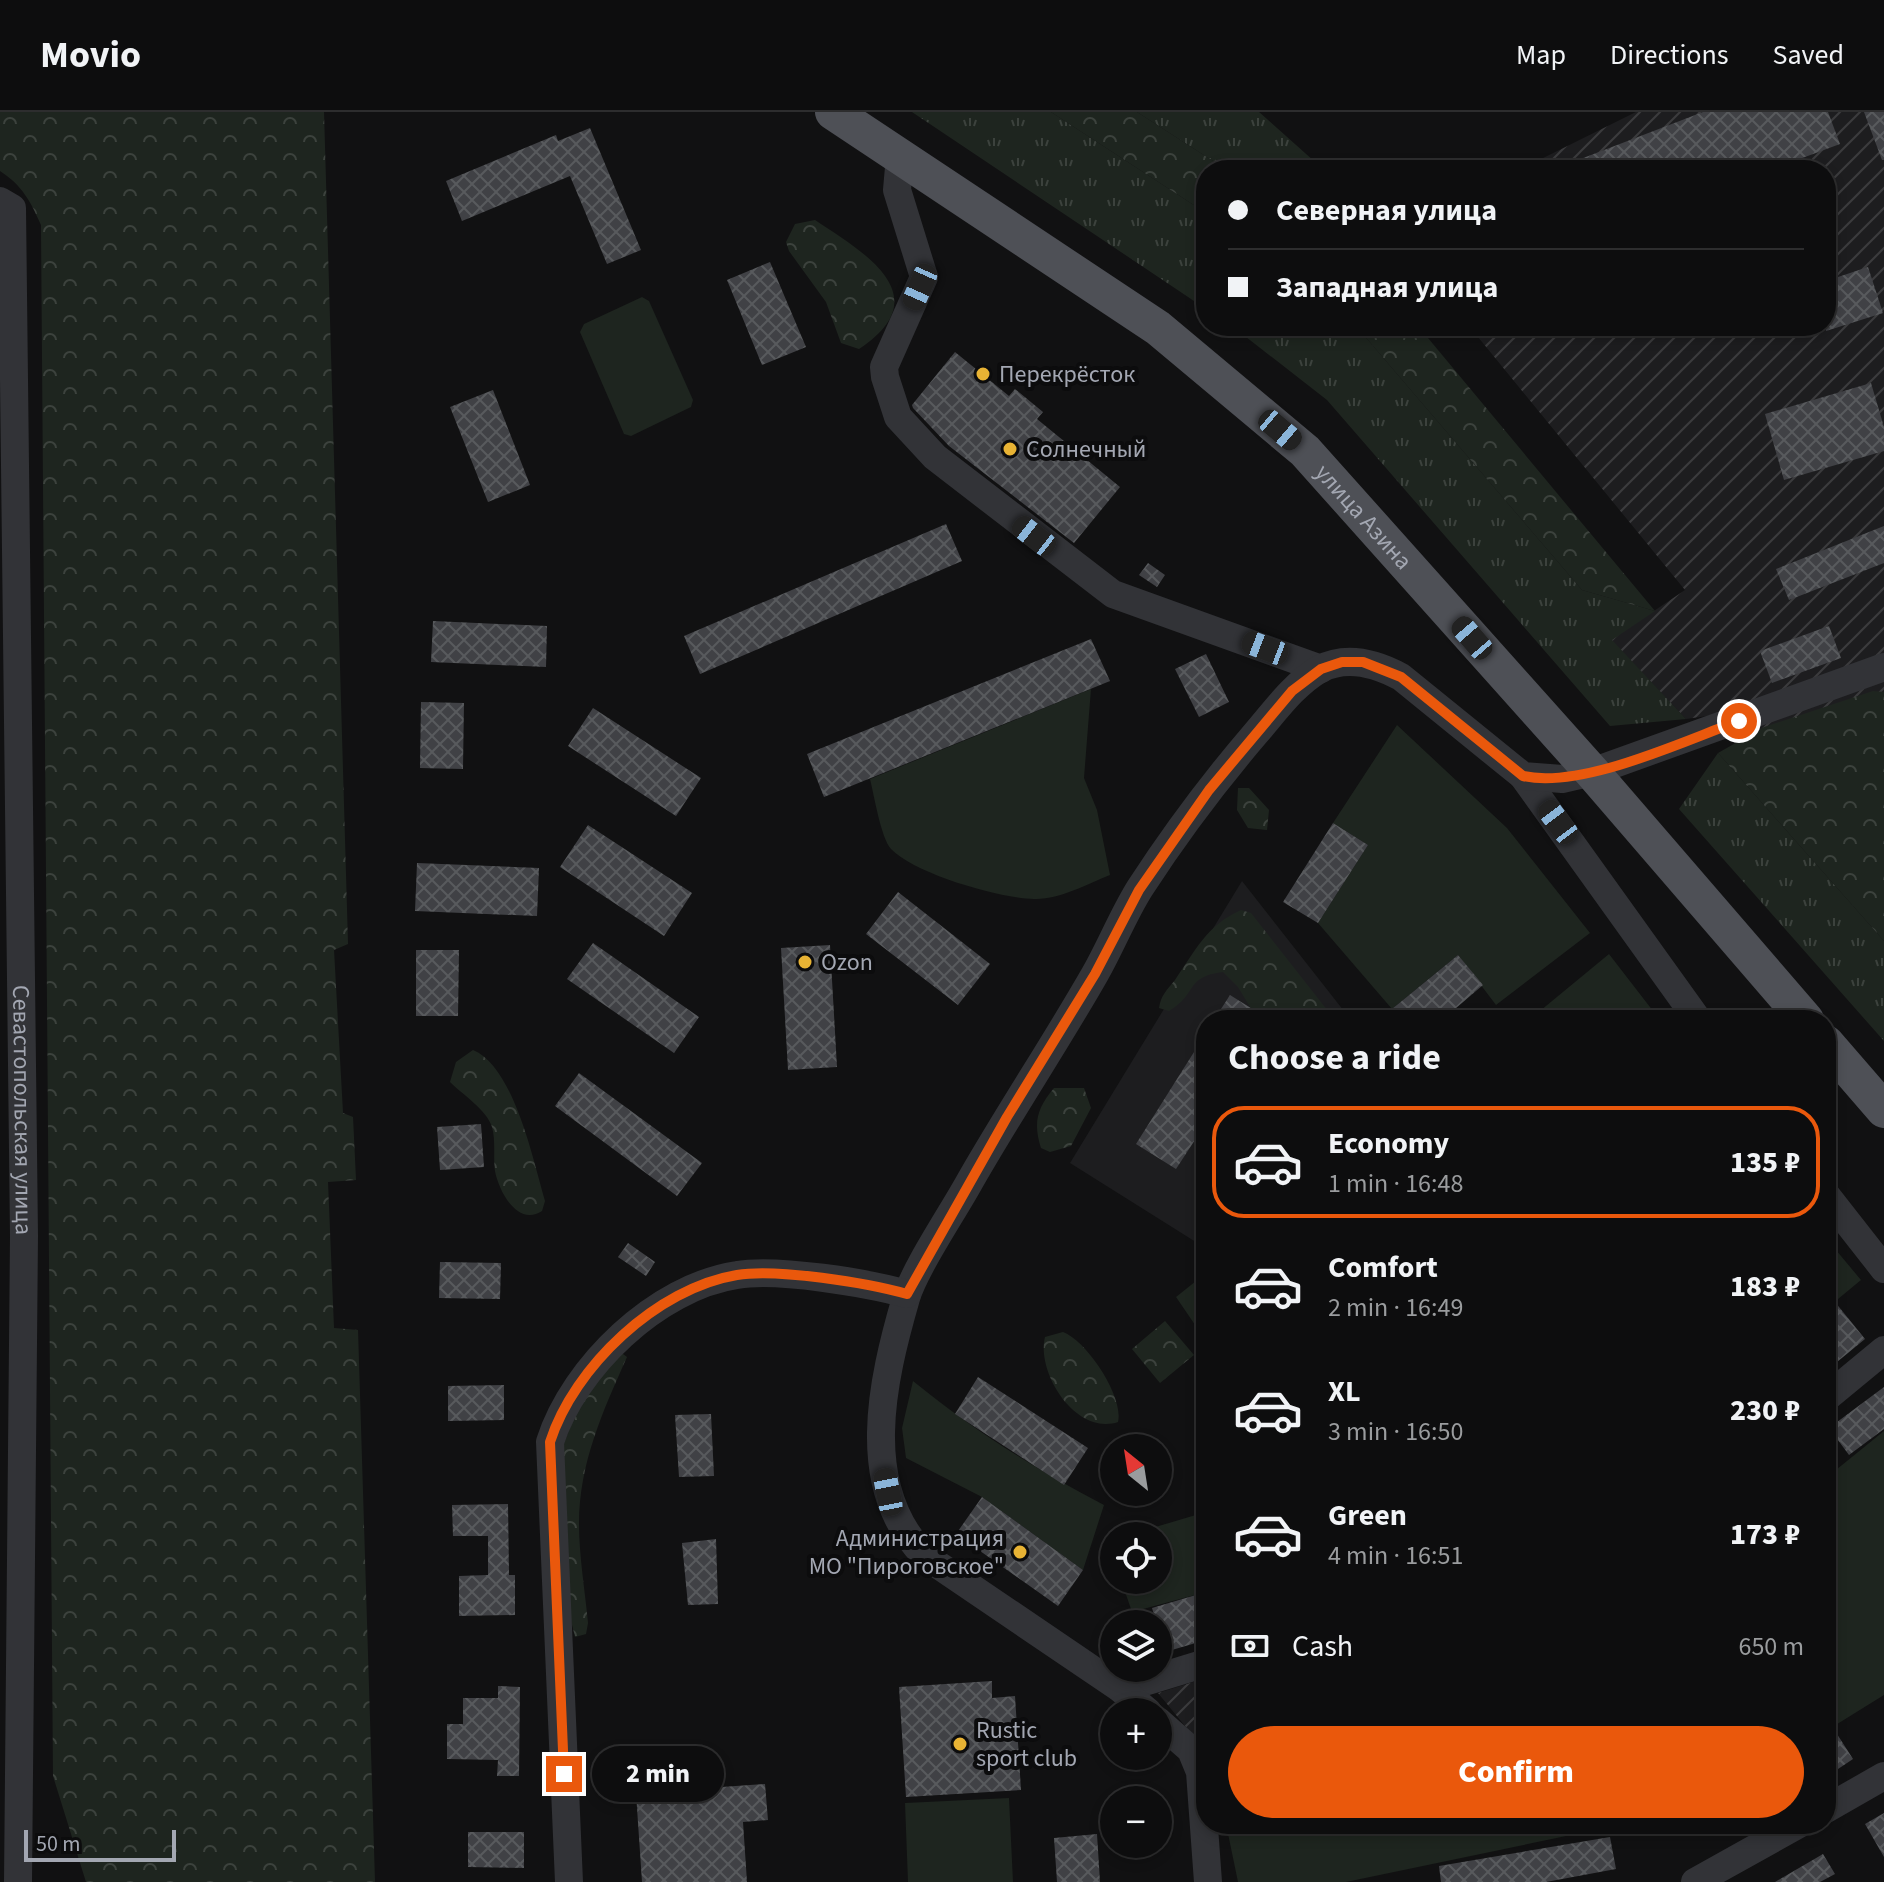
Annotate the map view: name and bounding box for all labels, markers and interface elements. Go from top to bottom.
text: Movio [40,28,141,82]
text: Map [1516,35,1566,75]
text: Directions [1610,35,1729,75]
text: Saved [1773,35,1844,75]
text: Северная улица [1276,189,1497,232]
car [899,260,941,314]
text: Западная улица [1276,266,1498,309]
place label: Перекрёсток [999,357,1135,392]
marker: Перекрёсток [974,365,992,383]
car [1254,405,1306,455]
place label: Солнечный [1026,432,1146,467]
marker: Солнечный [1001,440,1019,458]
street label: улица Азина [1307,456,1421,577]
car [1008,512,1060,560]
car [1447,612,1497,664]
car [1238,628,1292,668]
route start [1721,703,1757,739]
car [1534,796,1582,848]
place label: Ozon [821,945,873,980]
marker: Ozon [796,953,814,971]
street label: Севастопольская улица [4,985,41,1235]
text: Choose a ride [1228,1032,1441,1083]
text: Economy [1328,1122,1449,1165]
icon: car [1232,1126,1304,1198]
text: 135 ₽ [1730,1141,1800,1184]
text: 1 min · 16:48 [1328,1165,1463,1202]
text: Comfort [1328,1246,1438,1289]
icon: car [1232,1250,1304,1322]
text: 183 ₽ [1730,1265,1800,1308]
text: 2 min · 16:49 [1328,1289,1463,1326]
text: XL [1328,1370,1361,1413]
icon: car [1232,1374,1304,1446]
text: 230 ₽ [1730,1389,1800,1432]
text: 3 min · 16:50 [1328,1413,1463,1450]
north arrow [1100,1434,1172,1506]
map controls [1100,1434,1172,1858]
car [872,1466,904,1518]
text: Green [1328,1494,1407,1537]
icon: car [1232,1498,1304,1570]
text: 173 ₽ [1730,1513,1800,1556]
place label: Администрация МО "Пироговское" [809,1521,1004,1584]
button: locate [1100,1522,1172,1594]
text: 4 min · 16:51 [1328,1537,1463,1574]
marker: Администрация МО "Пироговское" [1011,1543,1029,1561]
button: layers [1100,1610,1172,1682]
icon: cash [1228,1624,1272,1668]
text: Cash [1292,1625,1353,1668]
text: 650 m [1738,1628,1804,1665]
button: + [1100,1698,1172,1770]
place label: Rustic sport club [976,1713,1077,1776]
button: Confirm [1228,1726,1804,1818]
marker: Rustic sport club [951,1735,969,1753]
callout: 2 min [592,1746,724,1802]
text: 2 min [626,1755,690,1792]
route end [546,1756,582,1792]
button: − [1100,1786,1172,1858]
scale bar [24,1826,176,1862]
text: 50 m [36,1828,81,1860]

